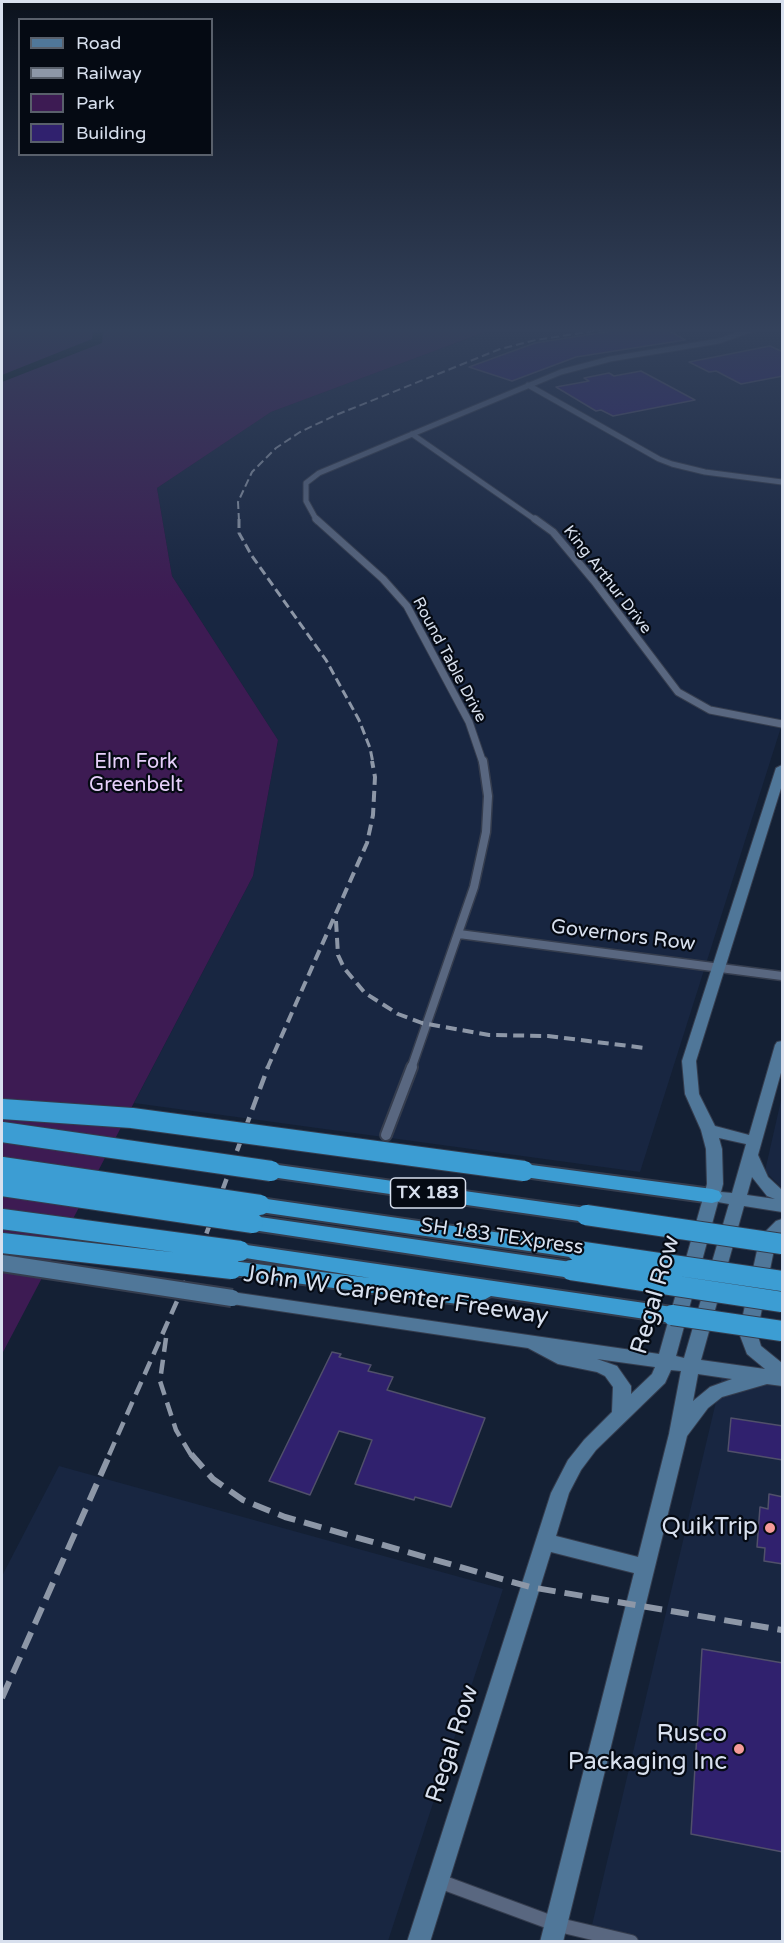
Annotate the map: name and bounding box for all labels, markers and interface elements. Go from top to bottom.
legend [18,18,213,156]
text: Road [76,32,121,54]
text: Railway [76,62,142,84]
text: Park [76,92,114,114]
text: Building [76,122,146,144]
street label: King Arthur Drive [559,522,655,638]
street label: Round Table Drive [408,594,490,726]
park label: Elm Fork Greenbelt [89,751,183,798]
street label: Governors Row [549,915,697,957]
road number: TX 183 [390,1178,466,1208]
street label: SH 183 TEXpress [419,1214,585,1260]
street label: Regal Row [625,1232,687,1358]
street label: John W Carpenter Freeway [242,1260,550,1332]
place label: QuikTrip [662,1514,758,1542]
marker: QuikTrip [763,1521,777,1535]
street label: Regal Row [420,1682,486,1806]
place label: Rusco Packaging Inc [568,1721,727,1777]
marker: Rusco Packaging Inc [732,1742,746,1756]

